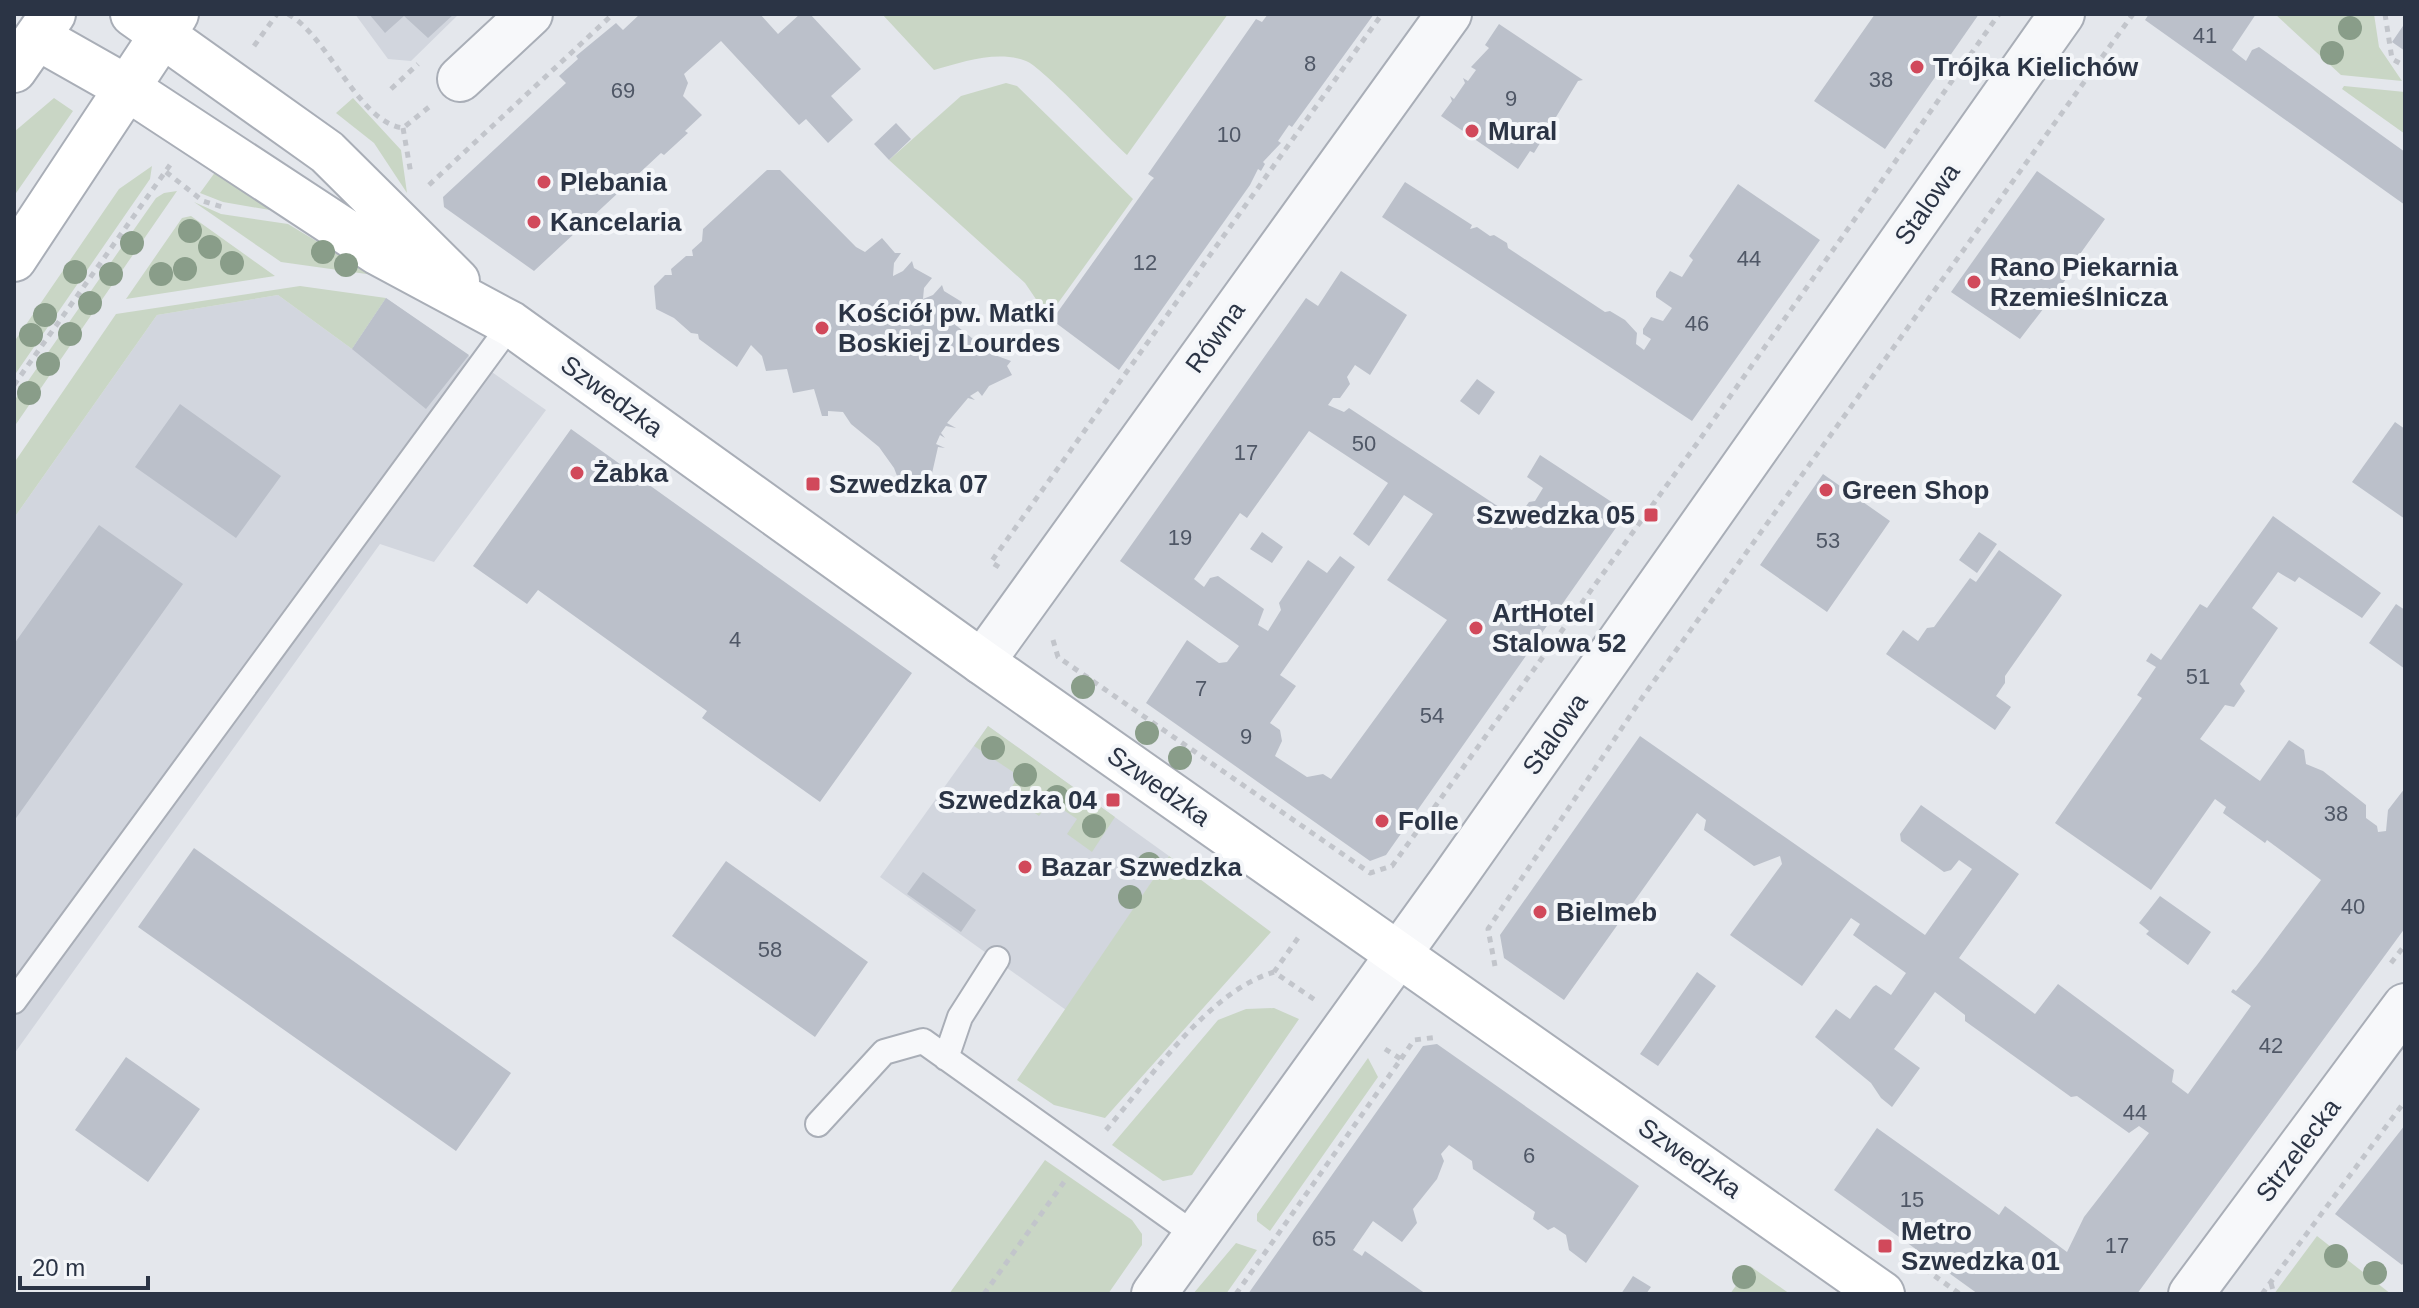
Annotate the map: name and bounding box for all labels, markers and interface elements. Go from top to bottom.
house number: 41 [2193,23,2217,48]
house number: 8 [1304,51,1316,76]
place label: Trójka Kielichów [1933,52,2139,82]
marker: Trójka Kielichów [1908,58,1926,76]
house number: 38 [1869,67,1893,92]
house number: 69 [611,78,635,103]
house number: 9 [1505,86,1517,111]
place label: Mural [1488,116,1557,146]
house number: 10 [1217,122,1241,147]
marker: Mural [1463,122,1481,140]
street label: Stalowa [1888,157,1966,250]
place label: Plebania [560,167,667,197]
marker: Plebania [535,173,553,191]
place label: Kancelaria [550,207,682,237]
marker: Kancelaria [525,213,543,231]
house number: 44 [1737,246,1761,271]
house number: 12 [1133,250,1157,275]
place label: Rano Piekarnia Rzemieślnicza [1990,252,2178,312]
marker: Rano Piekarnia Rzemieślnicza [1965,273,1983,291]
street label: Równa [1179,295,1251,379]
place label: Kościół pw. Matki Boskiej z Lourdes [838,298,1061,358]
house number: 46 [1685,311,1709,336]
marker: Kościół pw. Matki Boskiej z Lourdes [813,319,831,337]
street label: Szwedzka [555,349,669,443]
house number: 50 [1352,431,1376,456]
house number: 17 [1234,440,1258,465]
place label: Żabka [593,458,669,488]
marker: Żabka [568,464,586,482]
place label: Szwedzka 07 [829,469,988,499]
marker: Szwedzka 07 [804,475,822,493]
place label: Green Shop [1842,475,1989,505]
marker: Green Shop [1817,481,1835,499]
place label: Szwedzka 05 [1476,500,1635,530]
marker: Szwedzka 05 [1642,506,1660,524]
house number: 19 [1168,525,1192,550]
house number: 53 [1816,528,1840,553]
place label: ArtHotel Stalowa 52 [1492,598,1626,658]
marker: ArtHotel Stalowa 52 [1467,619,1485,637]
house number: 4 [729,627,741,652]
house number: 51 [2186,664,2210,689]
house number: 7 [1195,676,1207,701]
street label: Stalowa [1516,687,1594,780]
house number: 54 [1420,703,1444,728]
house number: 9 [1240,724,1252,749]
street label: Szwedzka [1102,740,1217,833]
place label: Szwedzka 04 [938,785,1098,815]
marker: Szwedzka 04 [1104,791,1122,809]
house number: 38 [2324,801,2348,826]
place label: Folle [1398,806,1459,836]
marker: Folle [1373,812,1391,830]
place label: Bazar Szwedzka [1041,852,1242,882]
marker: Bazar Szwedzka [1016,858,1034,876]
house number: 40 [2341,894,2365,919]
place label: Bielmeb [1556,897,1657,927]
marker: Bielmeb [1531,903,1549,921]
house number: 58 [758,937,782,962]
house number: 42 [2259,1033,2283,1058]
street label: Strzelecka [2249,1092,2347,1208]
house number: 44 [2123,1100,2147,1125]
street label: Szwedzka [1633,1112,1748,1205]
house number: 6 [1523,1143,1535,1168]
house number: 15 [1900,1187,1924,1212]
place label: Metro Szwedzka 01 [1901,1216,2060,1276]
house number: 65 [1312,1226,1336,1251]
house number: 17 [2105,1233,2129,1258]
marker: Metro Szwedzka 01 [1876,1237,1894,1255]
scale bar [20,1240,148,1290]
text: 20 m [32,1254,85,1281]

